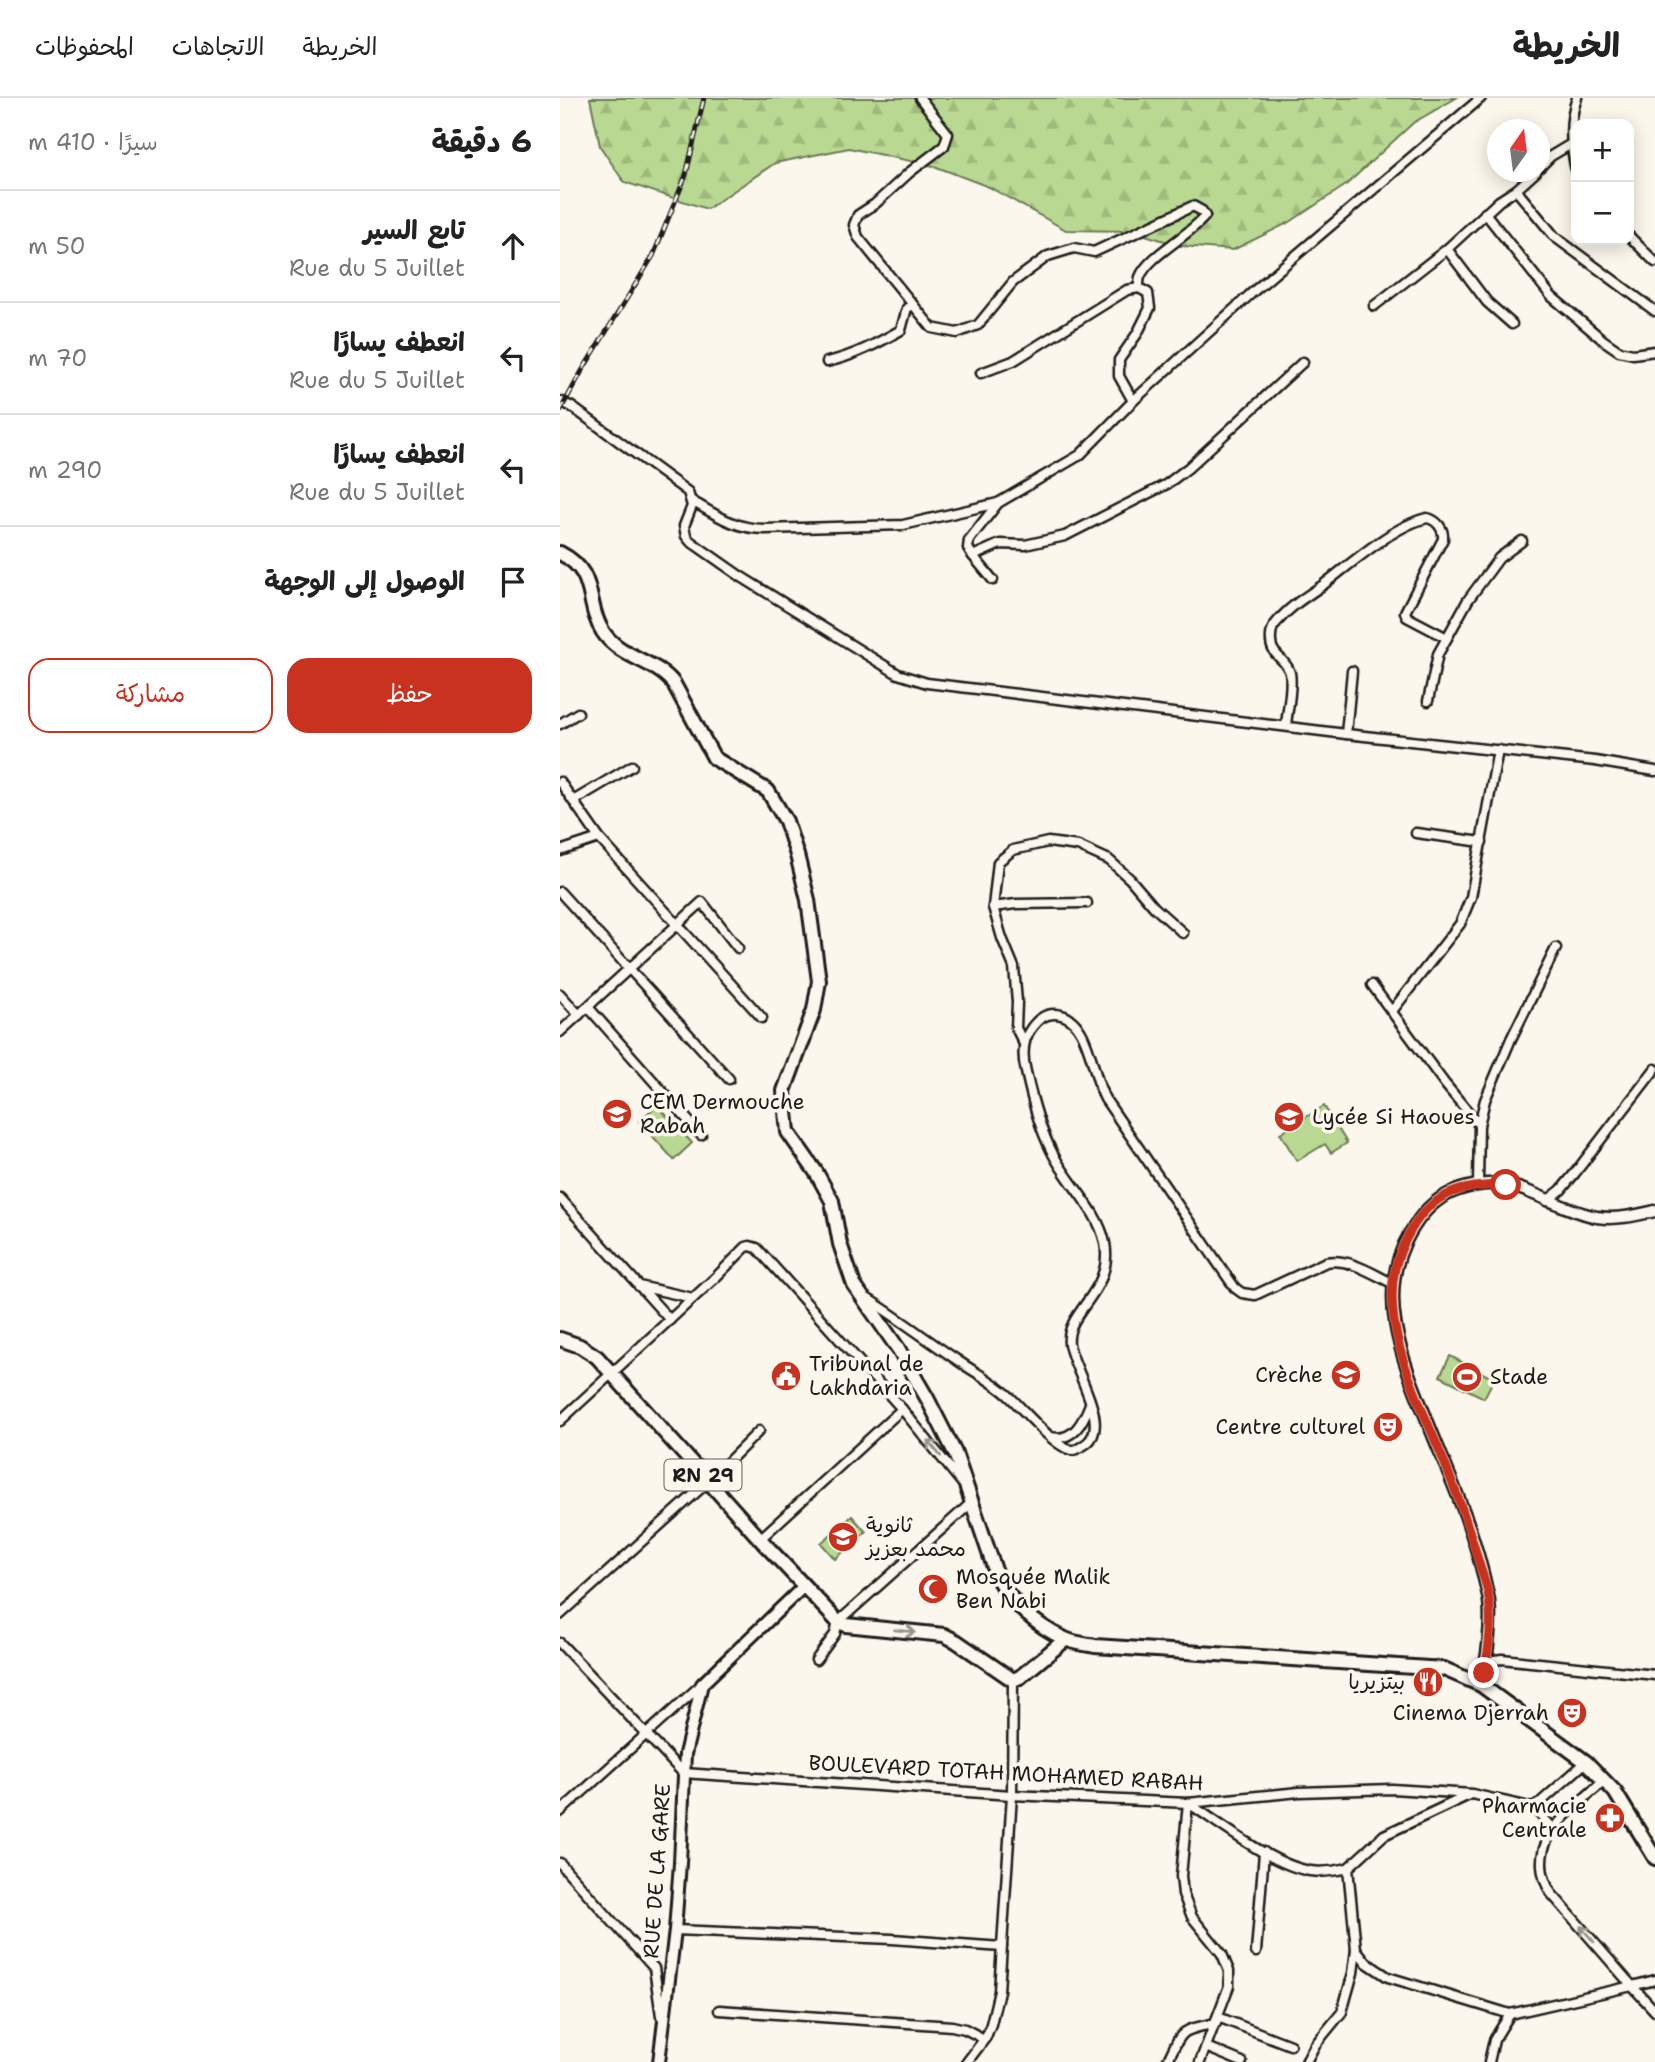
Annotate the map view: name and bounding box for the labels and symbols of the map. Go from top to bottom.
north arrow [1487,119,1550,182]
place label: CEM Dermouche Rabah [640,1088,805,1140]
school or university icon: CEM Dermouche Rabah [600,1097,634,1131]
school or university icon: Lycée Si Haoues [1272,1100,1306,1134]
place label: Lycée Si Haoues [1312,1103,1475,1131]
route start [1490,1169,1521,1200]
place label: Tribunal de Lakhdaria [809,1350,924,1402]
school or university icon: Crèche [1329,1358,1363,1392]
public building icon: Tribunal de Lakhdaria [769,1359,803,1393]
sports icon: Stade [1450,1360,1484,1394]
place label: Crèche [1255,1361,1323,1389]
place label: Stade [1490,1363,1548,1391]
theatre icon: Centre culturel [1371,1410,1405,1444]
place label: Centre culturel [1216,1413,1366,1441]
one-way arrow [926,1439,941,1457]
road number: RN 29 [664,1460,742,1490]
place label: ثانوية محمد بعزيز [864,1511,966,1563]
school or university icon: ثانوية محمد بعزيز [826,1520,860,1554]
place label: Mosquée Malik Ben Nabi [956,1563,1111,1615]
mosque icon: Mosquée Malik Ben Nabi [916,1572,950,1606]
one-way arrow [894,1625,916,1638]
route end [1468,1657,1499,1688]
restaurant icon: بيتزيريا [1411,1665,1445,1699]
place label: بيتزيريا [1348,1668,1405,1696]
theatre icon: Cinema Djerrah [1555,1696,1589,1730]
place label: Cinema Djerrah [1393,1699,1549,1727]
street label: BOULEVARD TOTAH MOHAMED RABAH [808,1749,1204,1797]
street label: RUE DE LA GARE [637,1783,677,1959]
place label: Pharmacie Centrale [1482,1792,1587,1844]
pharmacy icon: Pharmacie Centrale [1593,1801,1627,1835]
one-way arrow [1579,1926,1595,1944]

